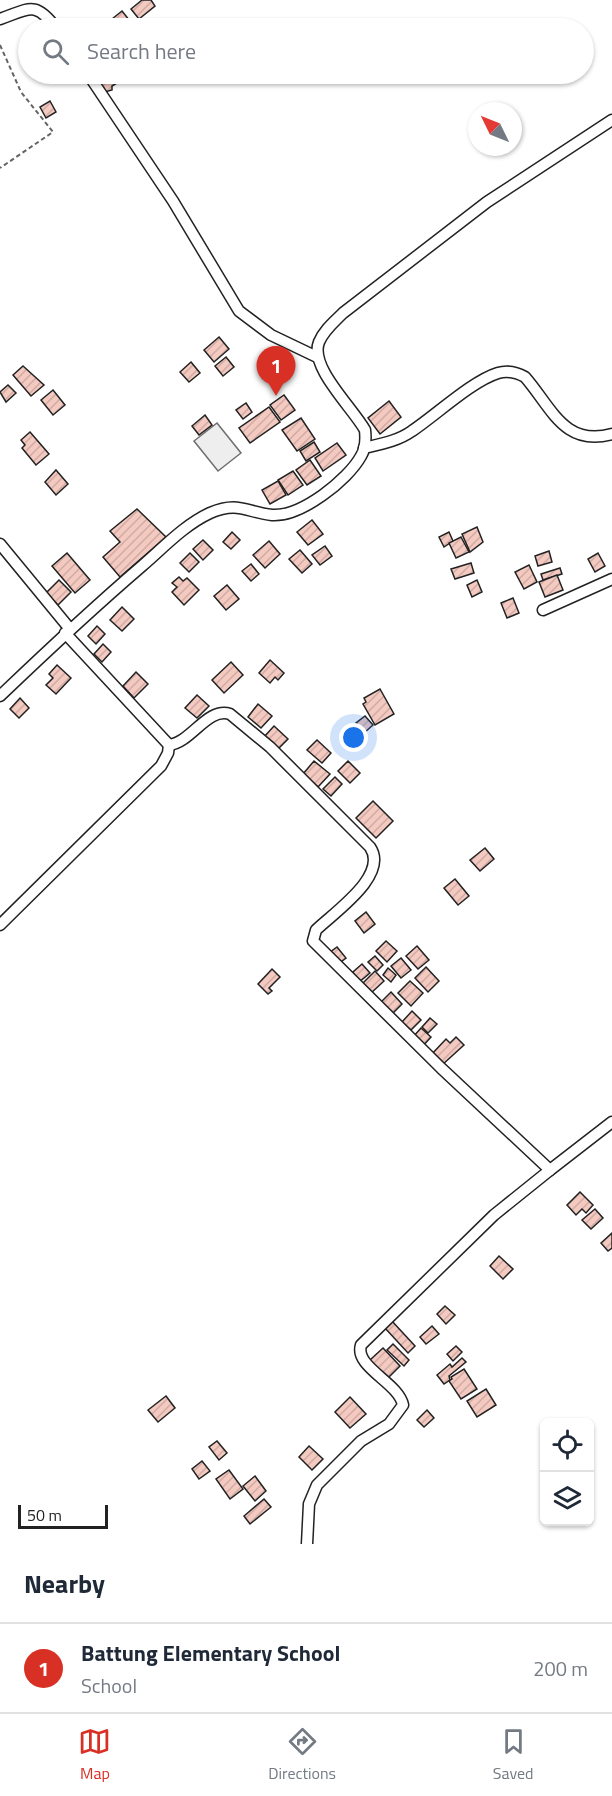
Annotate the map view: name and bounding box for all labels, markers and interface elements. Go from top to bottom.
search box [18,18,594,84]
text: Search here [87,34,196,68]
icon: search [39,35,72,68]
north arrow [468,102,522,156]
pin: 1 [256,346,296,396]
your location [339,723,368,752]
map controls [540,1418,594,1526]
button: locate [540,1418,594,1472]
button: layers [540,1472,594,1526]
scale bar [18,1502,108,1530]
text: 50 m [27,1503,62,1527]
text: Nearby [24,1564,105,1603]
text: Battung Elementary School [81,1636,340,1670]
text: 1 [38,1653,49,1684]
text: 200 m [533,1653,588,1684]
text: School [81,1670,137,1701]
tab: Map [78,1725,111,1785]
tab: Directions [268,1725,336,1785]
tab: Saved [493,1725,534,1785]

